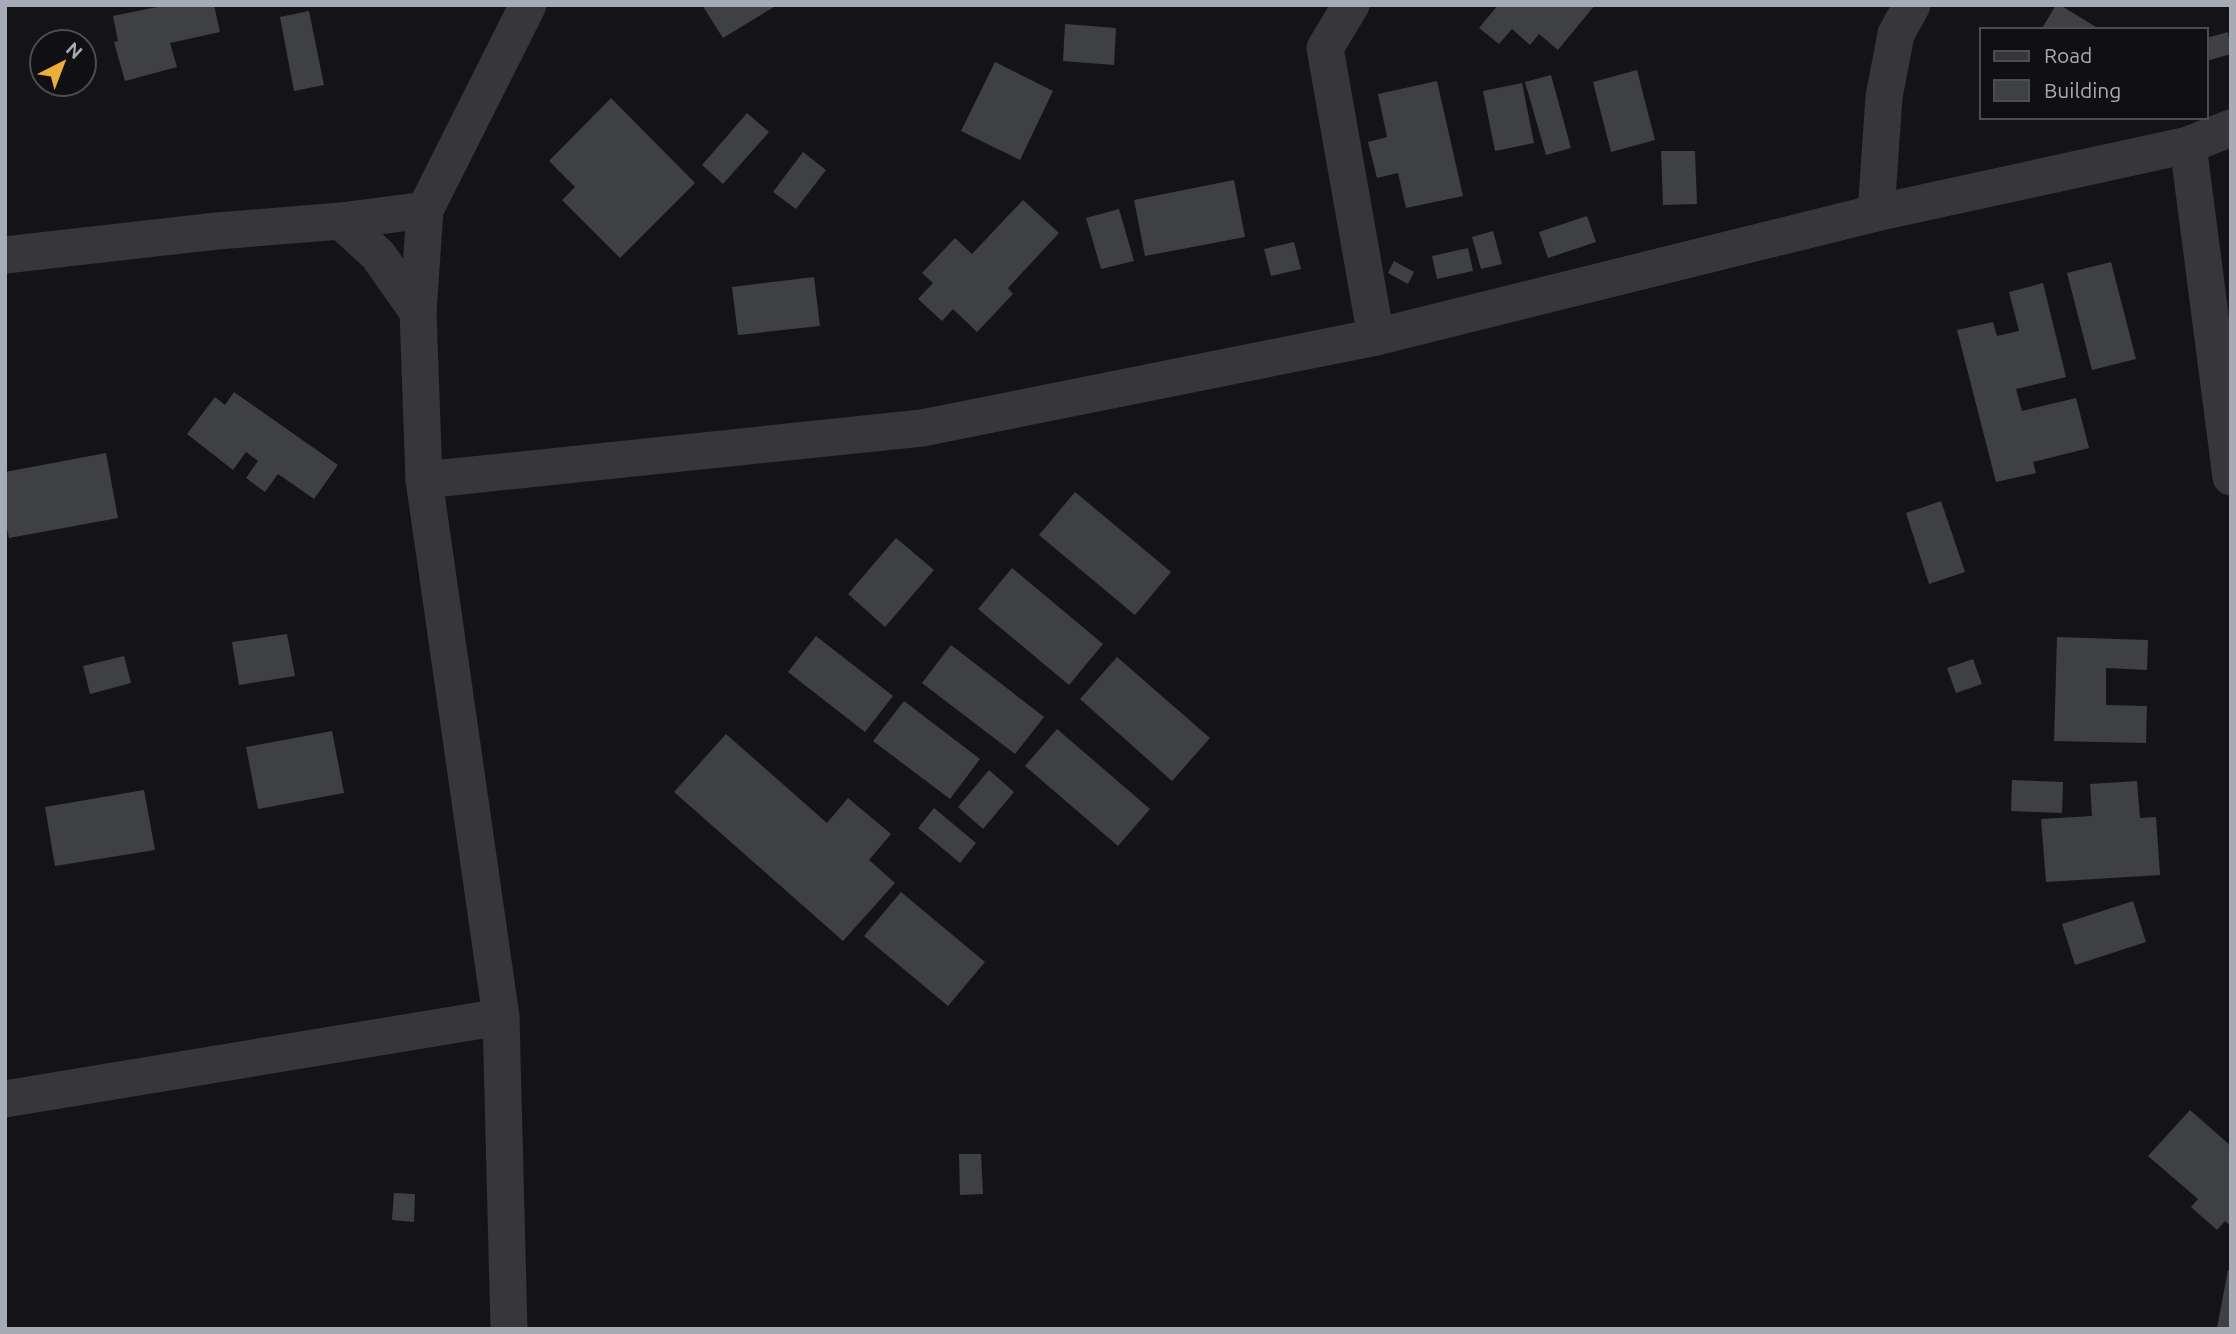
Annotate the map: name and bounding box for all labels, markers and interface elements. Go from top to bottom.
north arrow [28,28,98,98]
legend [1980,28,2208,119]
text: N [62,37,87,63]
text: Road [2044,43,2092,67]
text: Building [2044,78,2121,102]

